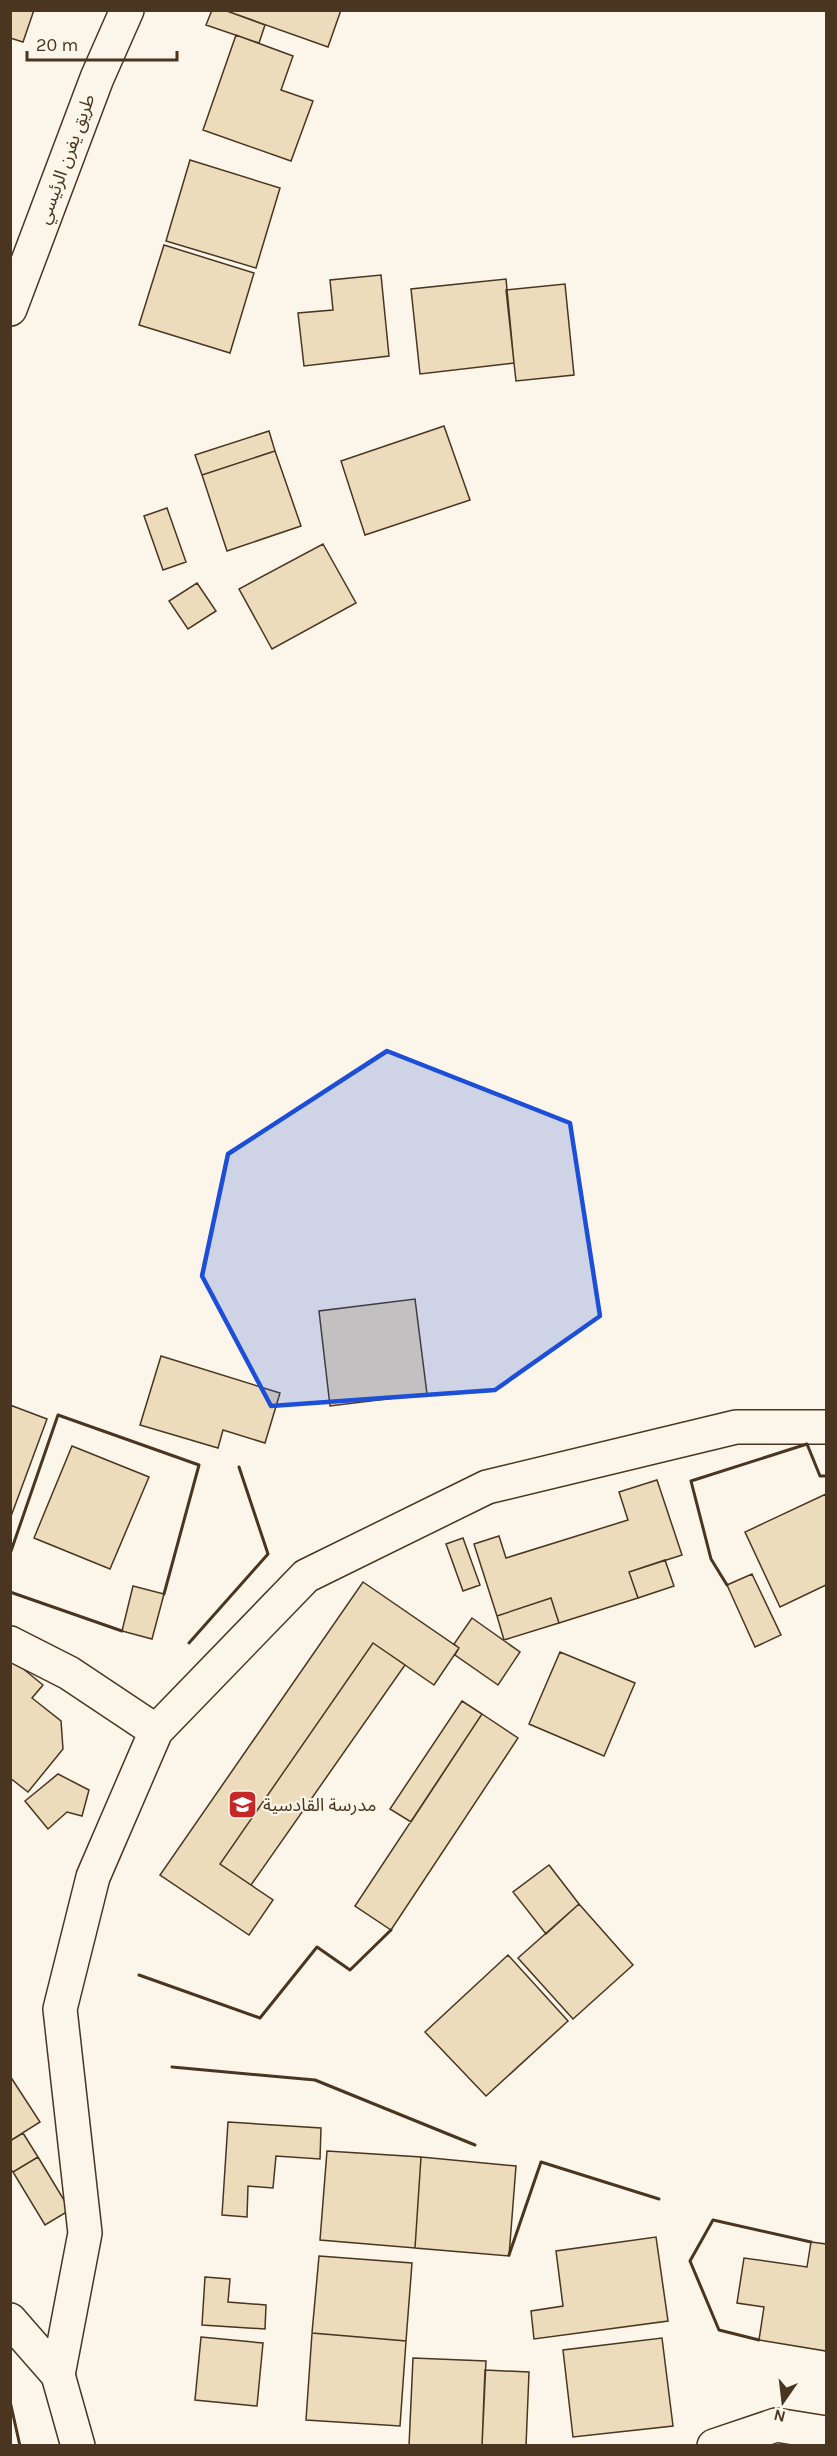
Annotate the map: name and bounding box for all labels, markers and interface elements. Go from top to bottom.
scale bar [27,24,177,62]
text: 20 m [36,34,78,56]
street label: طريق يفرن الرئيسي [32,91,102,228]
school or university icon: مدرسة القادسية [226,1789,258,1821]
place label: مدرسة القادسية [263,1794,377,1816]
north arrow [753,2372,813,2432]
text: N [772,2405,787,2427]

